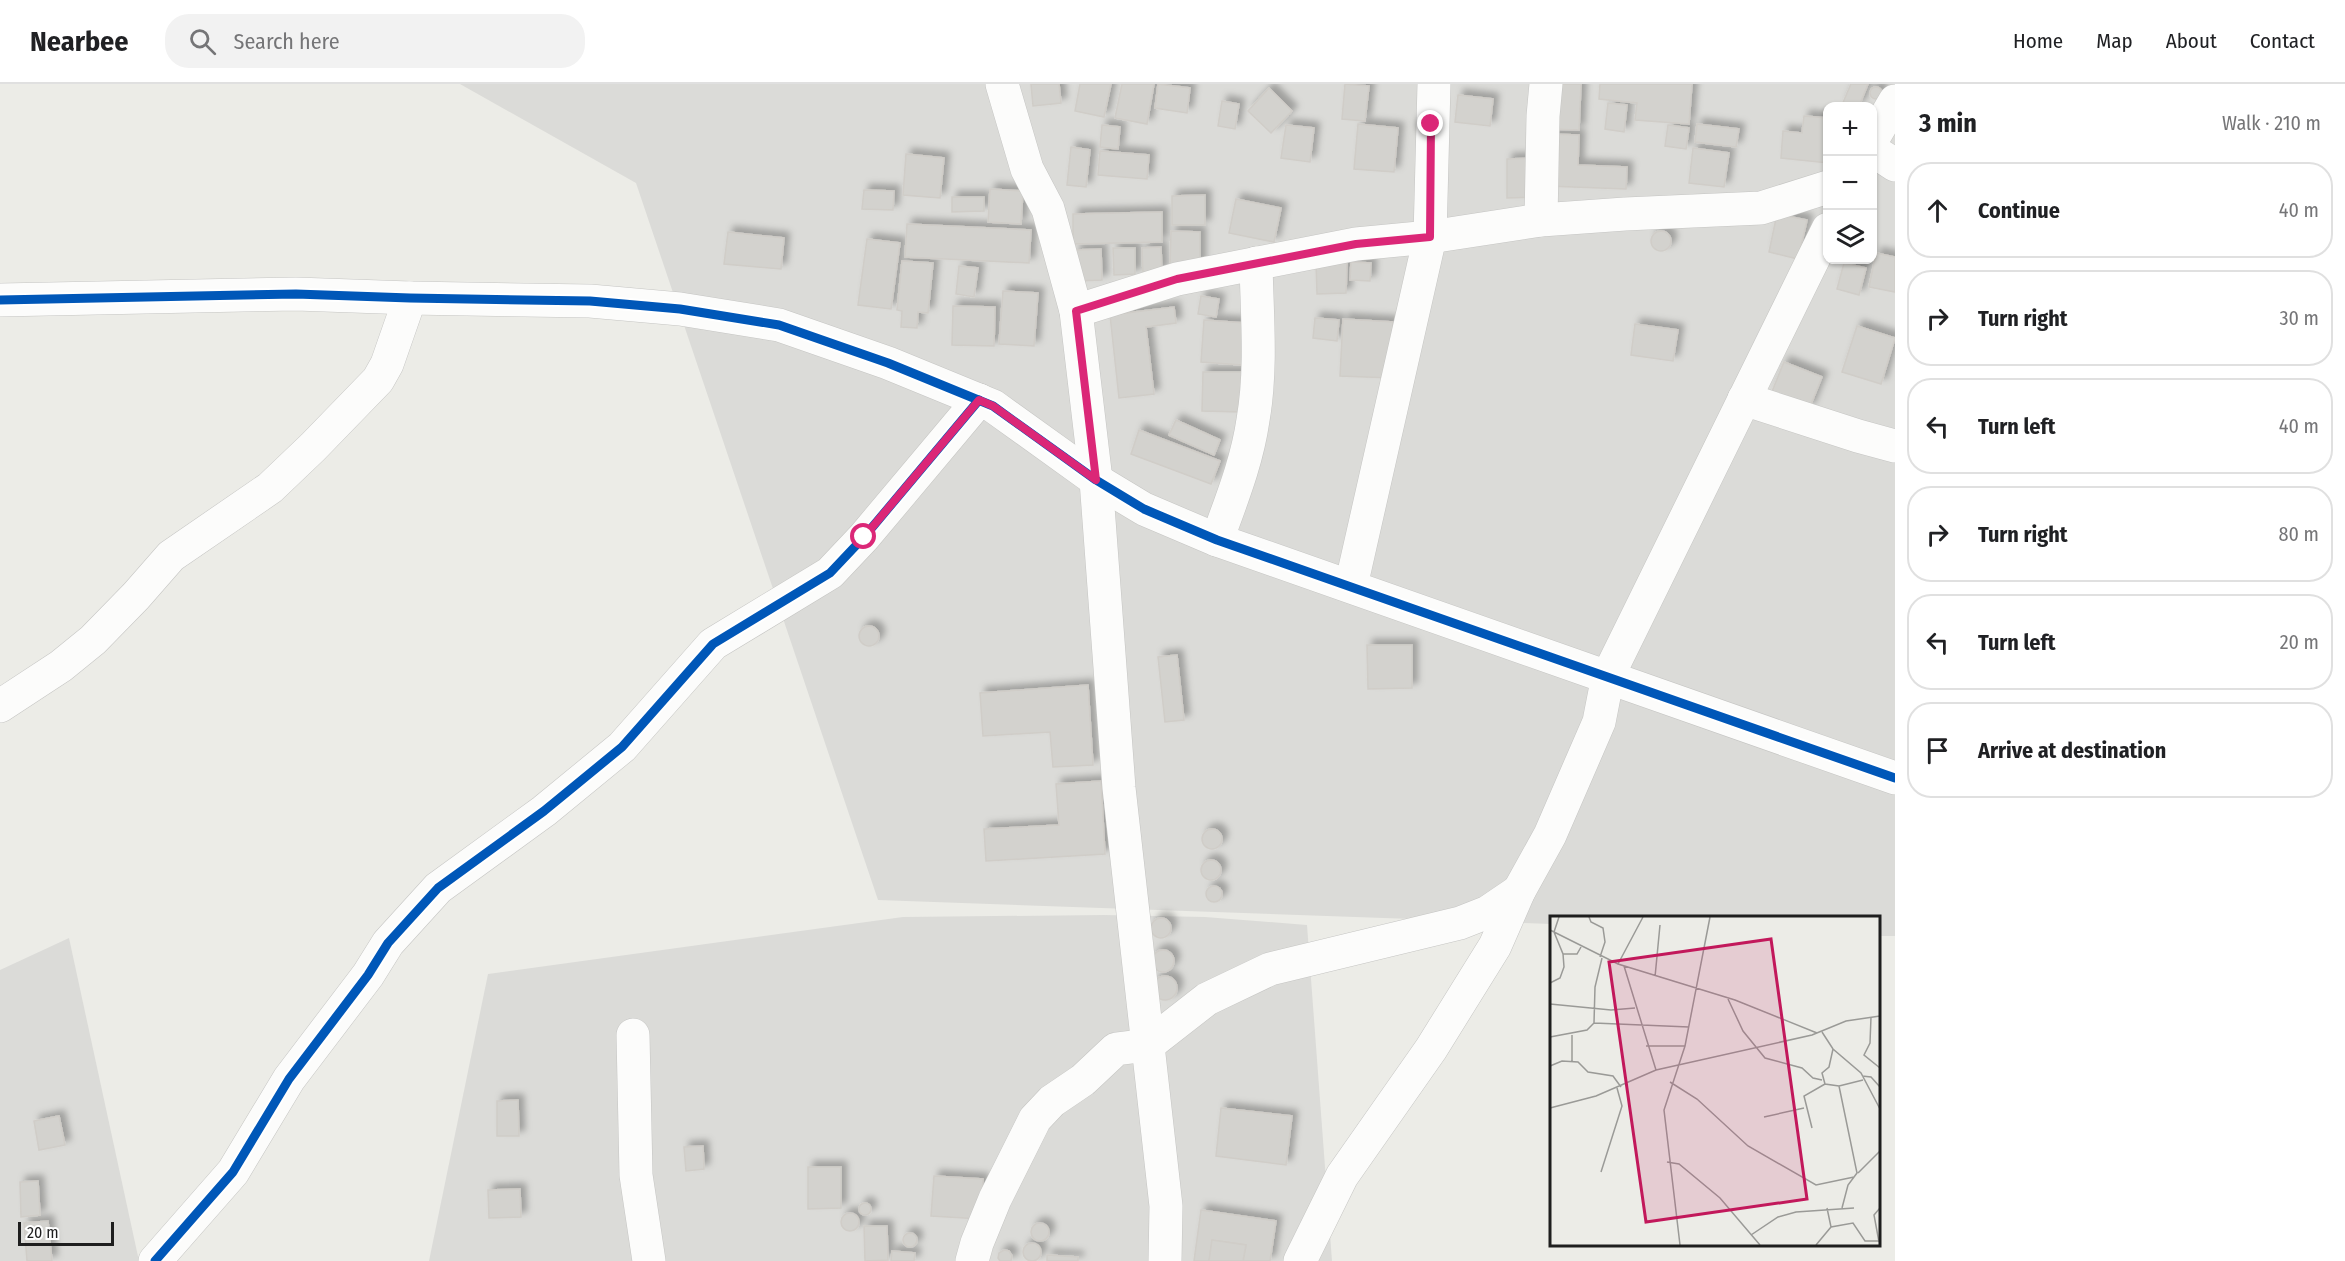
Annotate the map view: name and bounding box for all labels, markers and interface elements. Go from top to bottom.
search box [165,14,585,68]
text: Nearbee [30,25,129,58]
icon: search [186,25,219,58]
text: Search here [234,28,340,55]
text: Home [2013,28,2063,54]
text: Map [2096,28,2133,54]
text: About [2166,28,2217,54]
text: Contact [2250,28,2315,54]
map controls [1823,102,1877,264]
button: + [1823,102,1877,156]
text: 3 min [1919,108,1977,139]
route end [1417,110,1443,136]
text: Walk · 210 m [2222,111,2321,135]
button: − [1823,156,1877,210]
icon: ahead [1921,194,1954,227]
text: Continue [1978,197,2060,224]
text: 40 m [2279,198,2319,222]
button: layers [1823,210,1877,264]
icon: right [1921,302,1954,335]
text: Turn right [1978,305,2067,332]
text: 30 m [2279,306,2319,330]
icon: left [1921,410,1954,443]
text: Turn left [1978,413,2056,440]
text: 40 m [2279,414,2319,438]
icon: right [1921,518,1954,551]
text: Turn right [1978,521,2067,548]
text: 80 m [2279,522,2319,546]
route start [850,523,876,549]
icon: left [1921,626,1954,659]
text: Turn left [1978,629,2056,656]
text: 20 m [2280,630,2319,654]
icon: arrive [1921,734,1954,767]
text: Arrive at destination [1978,737,2166,764]
inset map [1550,916,1880,1246]
scale bar [18,1219,114,1246]
text: 20 m [27,1223,58,1242]

